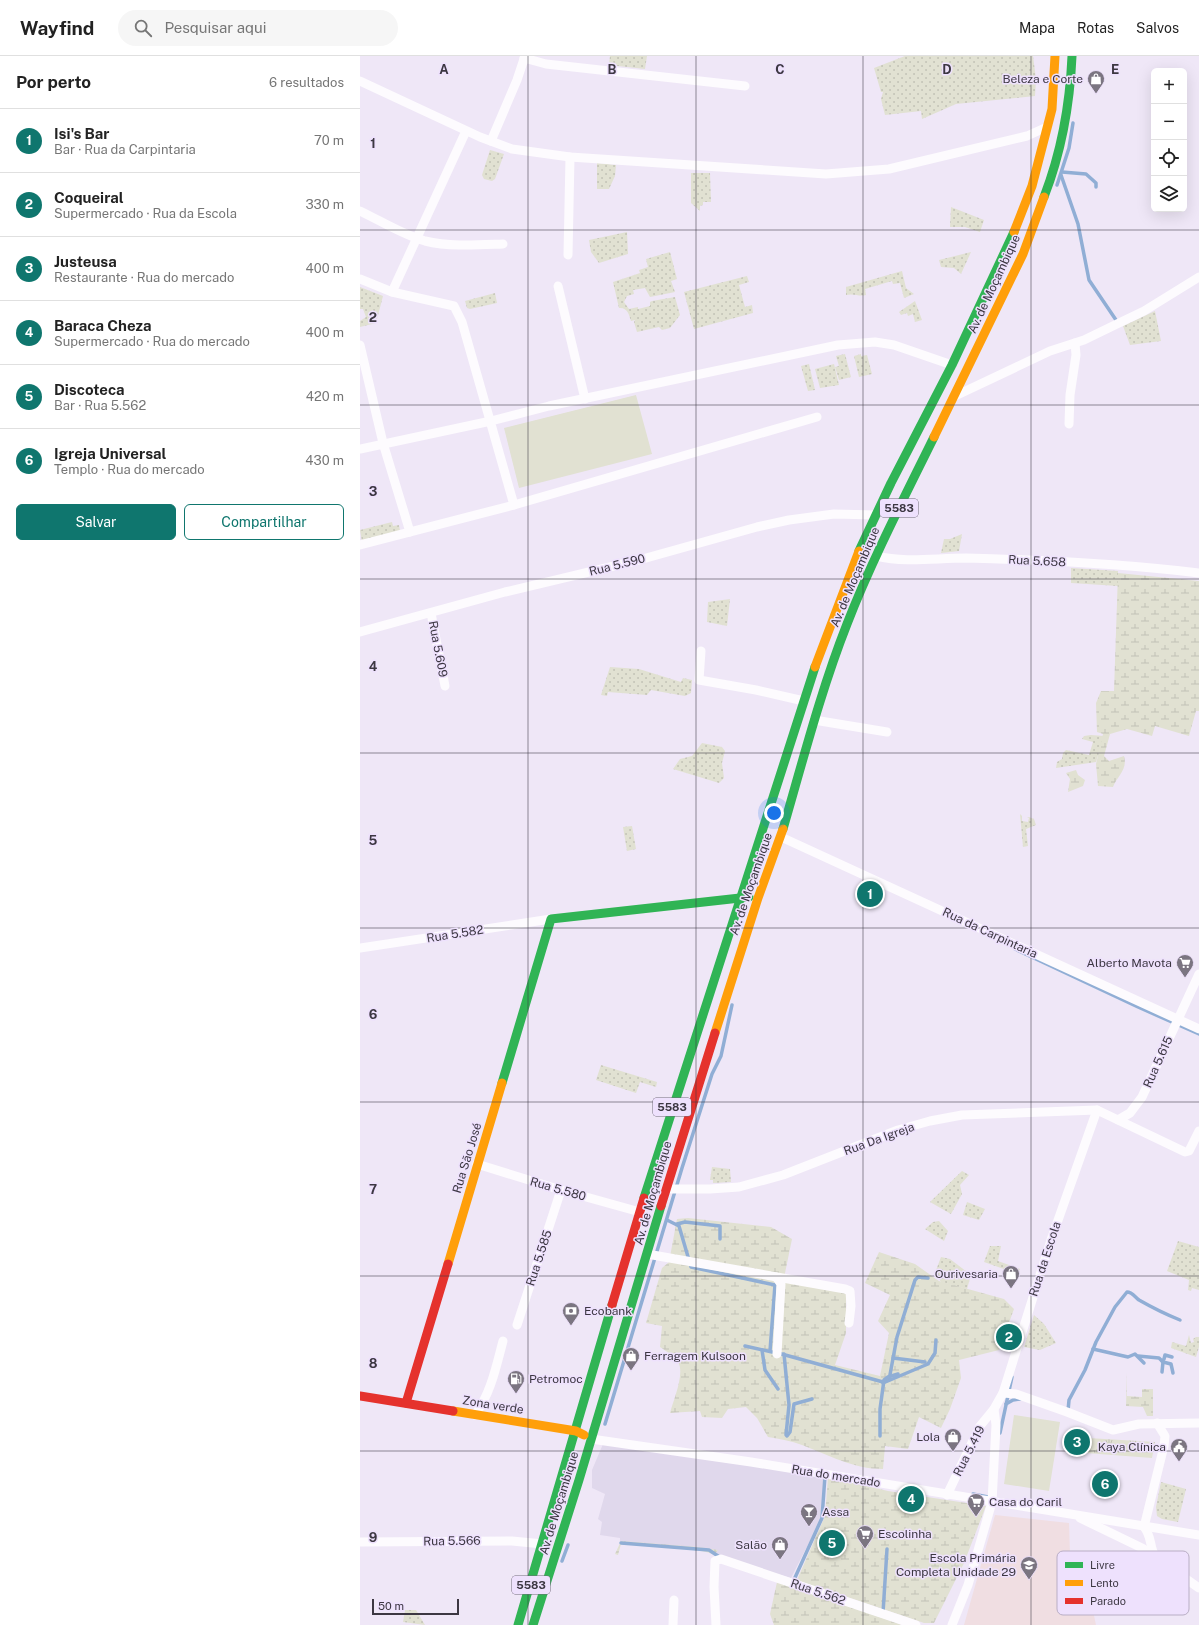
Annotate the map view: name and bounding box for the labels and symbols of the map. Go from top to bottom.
text: A [439,62,449,77]
text: B [608,62,617,77]
text: C [775,62,785,77]
text: D [942,62,952,77]
text: E [1111,62,1119,77]
shop icon: Beleza e Corte [1086,69,1106,94]
place label: Beleza e Corte [1002,72,1083,86]
text: 1 [370,136,376,151]
street label: Av. de Moçambique [965,232,1023,336]
text: 2 [369,310,377,325]
text: 3 [369,484,378,499]
road number: 5583 [880,499,918,517]
street label: Av. de Moçambique [828,525,882,629]
street label: Rua 5.590 [587,551,647,579]
street label: Rua 5.658 [1008,552,1066,570]
street label: Rua 5.609 [426,620,450,678]
text: 4 [369,659,378,674]
your location [764,803,784,823]
street label: Av. de Moçambique [727,831,775,937]
text: 5 [369,833,378,848]
pin: 1 [857,879,883,909]
street label: Rua da Carpintaria [940,905,1040,961]
street label: Rua 5.582 [425,923,485,945]
supermarket icon: Alberto Mavota [1175,953,1195,978]
place label: Alberto Mavota [1087,956,1172,970]
text: 6 [369,1007,378,1022]
street label: Rua 5.615 [1140,1034,1176,1090]
road number: 5583 [653,1098,691,1116]
street label: Rua Da Igreja [842,1120,916,1158]
street label: Rua São José [450,1121,484,1195]
street label: Av. de Moçambique [631,1139,675,1246]
street label: Rua 5.580 [528,1174,588,1204]
text: 7 [369,1182,377,1197]
street label: Rua da Escola [1026,1220,1064,1298]
street label: Rua 5.585 [523,1228,555,1288]
shop icon: Ourivesaria [1001,1264,1021,1289]
place label: Ourivesaria [935,1267,998,1281]
bank icon: Ecobank [561,1301,581,1326]
place label: Ecobank [584,1304,632,1318]
pin: 2 [996,1322,1022,1352]
shop icon: Ferragem Kulsoon [621,1346,641,1371]
place label: Ferragem Kulsoon [644,1349,746,1363]
text: 8 [369,1356,378,1371]
fuel station icon: Petromoc [506,1369,526,1394]
place label: Petromoc [529,1372,583,1386]
street label: Zona verde [461,1393,525,1417]
street label: Rua 5.419 [950,1423,988,1479]
shop icon: Lola [943,1427,963,1452]
pin: 3 [1064,1427,1090,1457]
place label: Lola [916,1430,940,1444]
public building icon: Kaya Clínica [1169,1437,1189,1462]
place label: Kaya Clínica [1098,1440,1166,1454]
street label: Av. de Moçambique [537,1449,581,1556]
street label: Rua do mercado [790,1462,882,1490]
pin: 6 [1092,1469,1118,1499]
pin: 4 [898,1484,924,1514]
supermarket icon: Casa do Caril [966,1492,986,1517]
place label: Casa do Caril [989,1495,1063,1509]
bar icon: Assa [799,1502,819,1527]
place label: Assa [822,1505,849,1519]
supermarket icon: Escolinha [855,1524,875,1549]
place label: Escolinha [878,1527,932,1541]
pin: 5 [819,1528,845,1558]
text: 9 [369,1530,377,1545]
street label: Rua 5.566 [423,1533,481,1549]
shop icon: Salão [770,1535,790,1560]
place label: Salão [735,1538,767,1552]
place label: Escola Primária Completa Unidade 29 [896,1551,1016,1579]
legend [1057,1551,1189,1615]
school or university icon: Escola Primária Completa Unidade 29 [1019,1555,1039,1580]
text: Livre [1090,1559,1115,1571]
road number: 5583 [512,1576,550,1594]
street label: Rua 5.562 [789,1576,847,1608]
text: Lento [1090,1577,1119,1589]
text: Parado [1090,1595,1126,1607]
scale bar [372,1597,459,1616]

